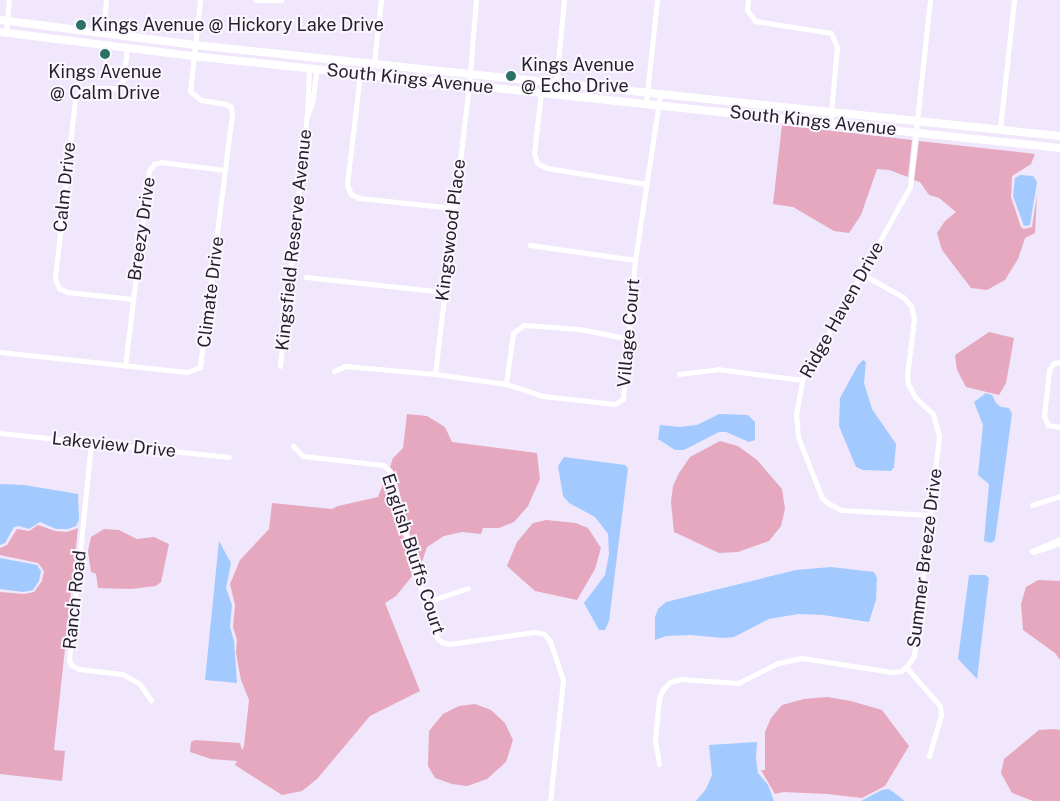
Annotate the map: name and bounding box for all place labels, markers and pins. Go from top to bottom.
place label: Kings Avenue @ Hickory Lake Drive [91,14,385,36]
marker: Kings Avenue @ Hickory Lake Drive [75,19,87,31]
marker: Kings Avenue @ Calm Drive [99,48,111,60]
place label: Kings Avenue @ Echo Drive [521,55,634,98]
place label: Kings Avenue @ Calm Drive [48,62,162,104]
marker: Kings Avenue @ Echo Drive [505,70,517,82]

